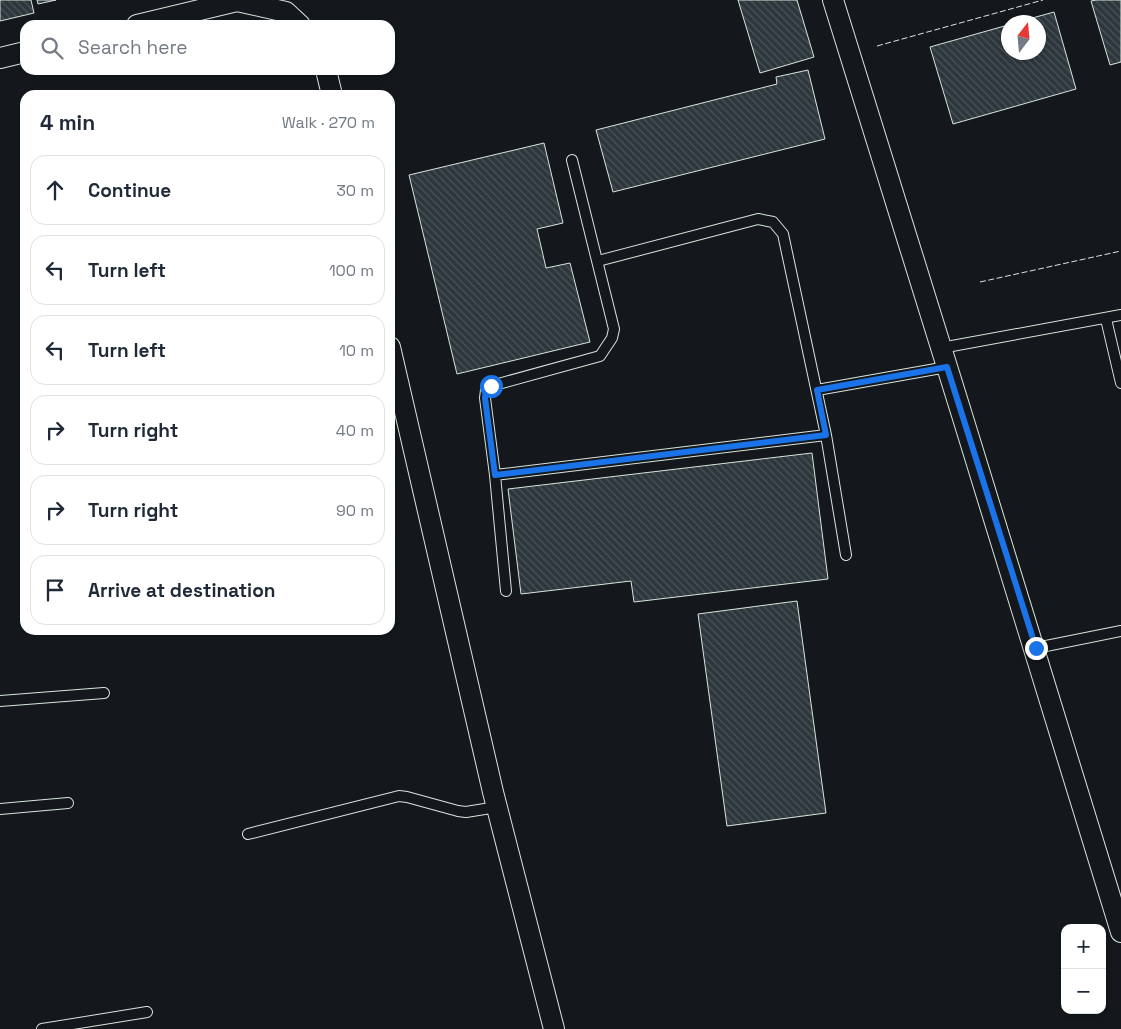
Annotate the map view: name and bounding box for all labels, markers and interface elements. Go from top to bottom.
north arrow [1001,15,1046,60]
search box [20,20,395,75]
icon: search [38,34,66,62]
text: Search here [78,35,188,60]
text: 4 min [40,109,95,136]
text: Walk · 270 m [282,112,375,133]
icon: ahead [41,176,69,204]
text: Continue [88,178,171,203]
text: 30 m [336,180,374,201]
icon: left [41,256,69,284]
text: Turn left [88,258,166,283]
text: 100 m [329,260,374,281]
icon: left [41,336,69,364]
text: Turn left [88,338,166,363]
text: 10 m [339,340,374,361]
route start [480,375,503,398]
icon: right [41,416,69,444]
text: Turn right [88,418,178,443]
text: 40 m [336,420,374,441]
icon: right [41,496,69,524]
text: Turn right [88,498,178,523]
text: 90 m [336,500,374,521]
icon: arrive [41,576,69,604]
text: Arrive at destination [88,578,276,603]
route end [1025,637,1048,660]
map controls [1061,924,1106,1014]
button: + [1061,924,1106,969]
button: − [1061,969,1106,1014]

